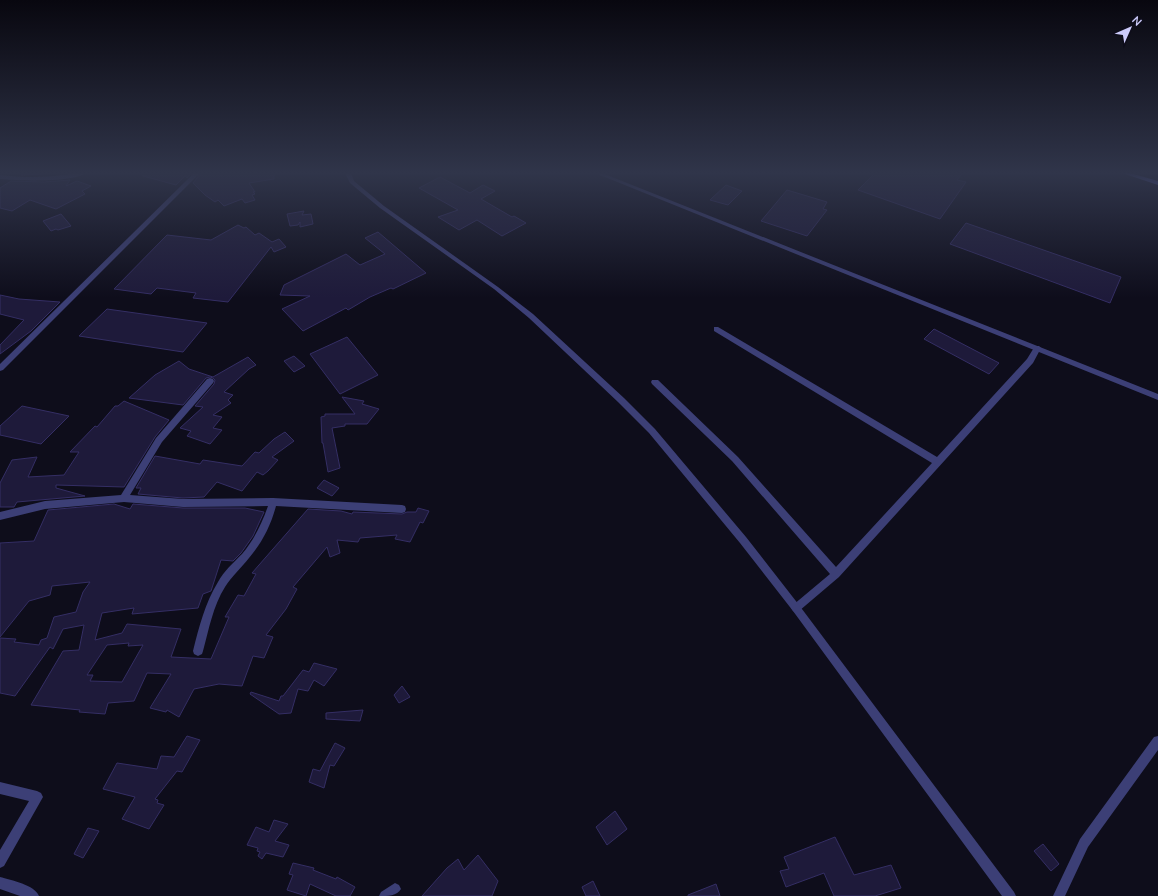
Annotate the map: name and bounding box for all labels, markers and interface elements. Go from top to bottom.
north arrow [1110,8,1150,48]
text: N [1129,13,1145,29]

